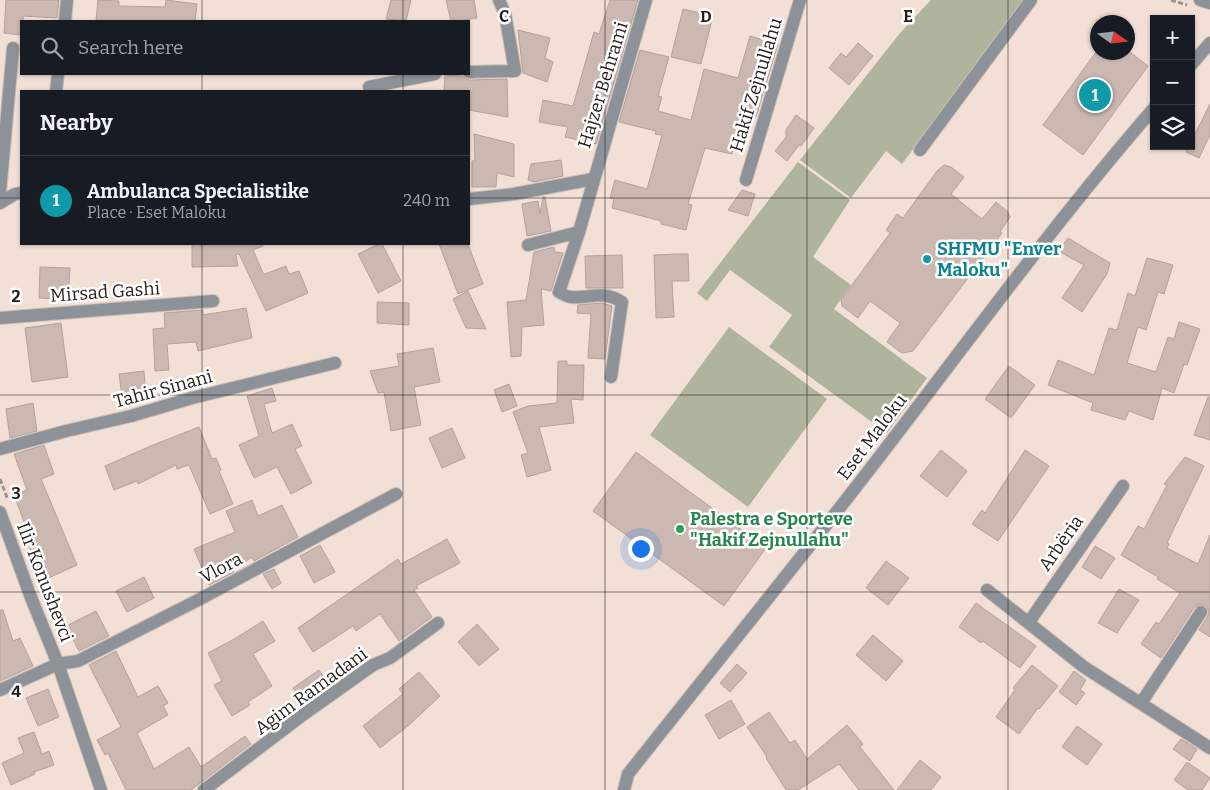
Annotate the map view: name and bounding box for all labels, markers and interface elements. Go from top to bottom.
text: C [499,7,509,26]
text: D [700,7,712,26]
text: E [903,7,913,26]
street label: Hakif Zejnullahu [725,15,787,155]
north arrow [1090,15,1135,60]
map controls [1150,15,1195,150]
button: + [1150,15,1195,60]
street label: Hajzer Behrami [573,19,633,151]
search box [20,20,470,75]
icon: search [38,34,66,62]
text: Search here [78,36,183,59]
button: − [1150,60,1195,105]
pin: 1 [1079,76,1111,114]
button: layers [1150,105,1195,150]
text: Nearby [40,110,113,136]
text: Ambulanca Specialistike [87,180,309,203]
text: 1 [53,191,59,210]
text: 240 m [403,191,450,210]
text: Place · Eset Maloku [87,203,226,222]
place label: SHFMU "Enver Maloku" [937,238,1062,281]
marker: SHFMU "Enver Maloku" [921,253,933,265]
street label: Mirsad Gashi [49,277,161,307]
text: 2 [11,287,21,306]
street label: Tahir Sinani [111,365,215,413]
street label: Eset Maloku [833,390,911,484]
text: 3 [11,484,21,503]
place label: Palestra e Sporteve "Hakif Zejnullahu" [690,508,853,551]
street label: Arbëria [1034,511,1088,575]
street label: Ilir Konushevci [12,519,78,645]
marker: Palestra e Sporteve "Hakif Zejnullahu" [674,523,686,535]
your location [628,536,654,562]
street label: Vlora [196,548,246,588]
street label: Agim Ramadani [250,643,372,739]
text: 4 [11,682,21,701]

